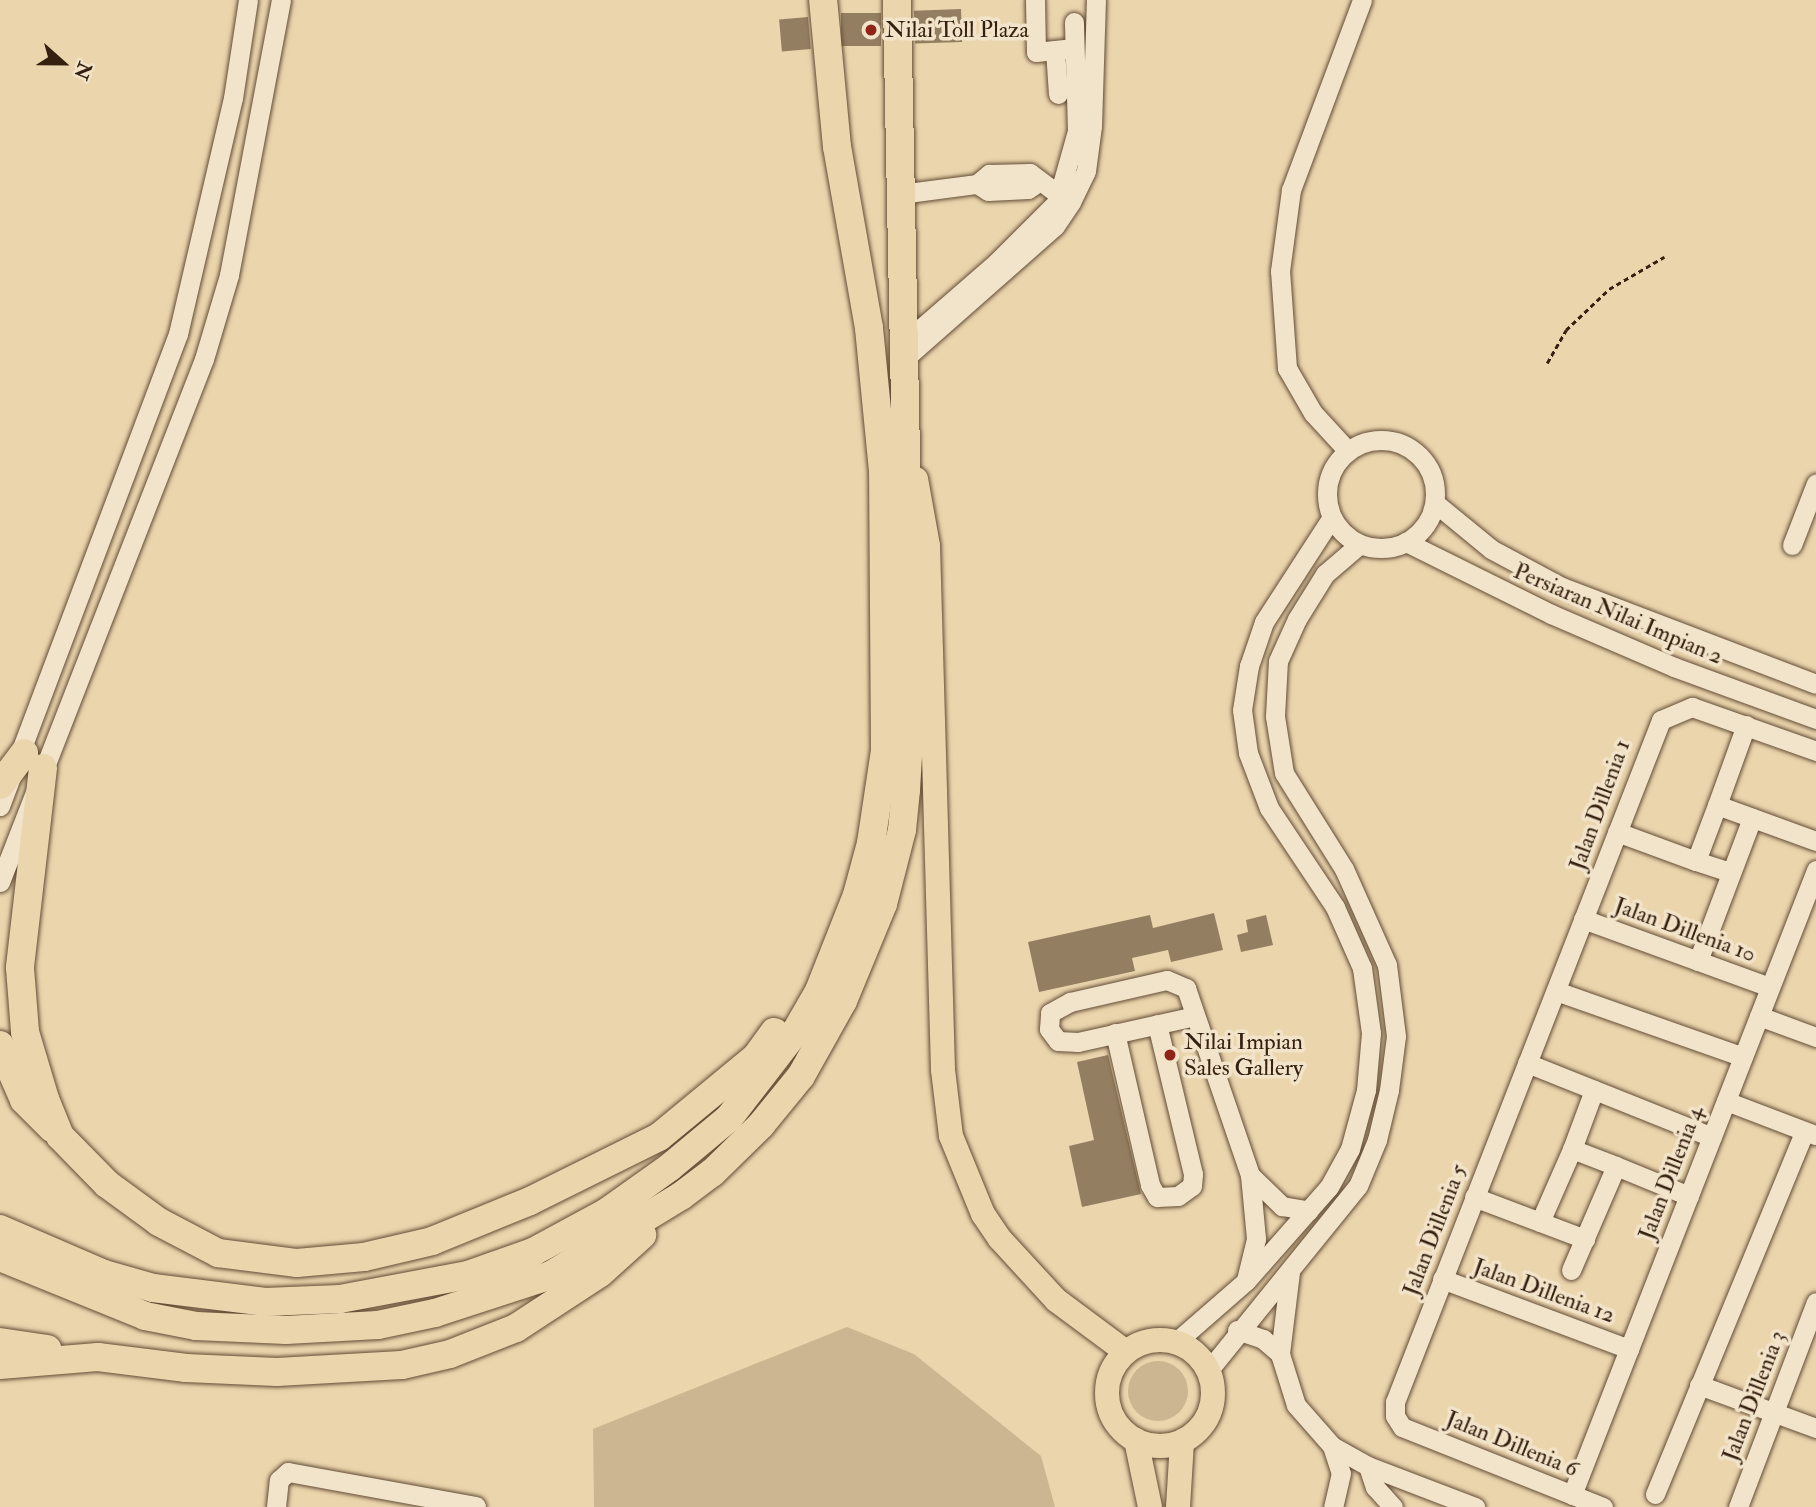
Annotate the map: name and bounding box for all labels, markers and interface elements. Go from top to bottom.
place label: Nilai Toll Plaza [885,16,1029,44]
marker: Nilai Toll Plaza [863,22,879,38]
north arrow [28,28,98,98]
text: N [68,58,97,83]
street label: Persiaran Nilai Impian 2 [1509,557,1727,671]
street label: Jalan Dillenia 1 [1564,736,1636,874]
street label: Jalan Dillenia 10 [1610,892,1760,968]
place label: Nilai Impian Sales Gallery [1184,1028,1303,1082]
marker: Nilai Impian Sales Gallery [1162,1047,1178,1063]
street label: Jalan Dillenia 4 [1633,1102,1709,1244]
street label: Jalan Dillenia 5 [1397,1160,1473,1300]
street label: Jalan Dillenia 12 [1469,1253,1619,1329]
street label: Jalan Dillenia 3 [1716,1327,1792,1465]
street label: Jalan Dillenia 6 [1442,1405,1582,1483]

